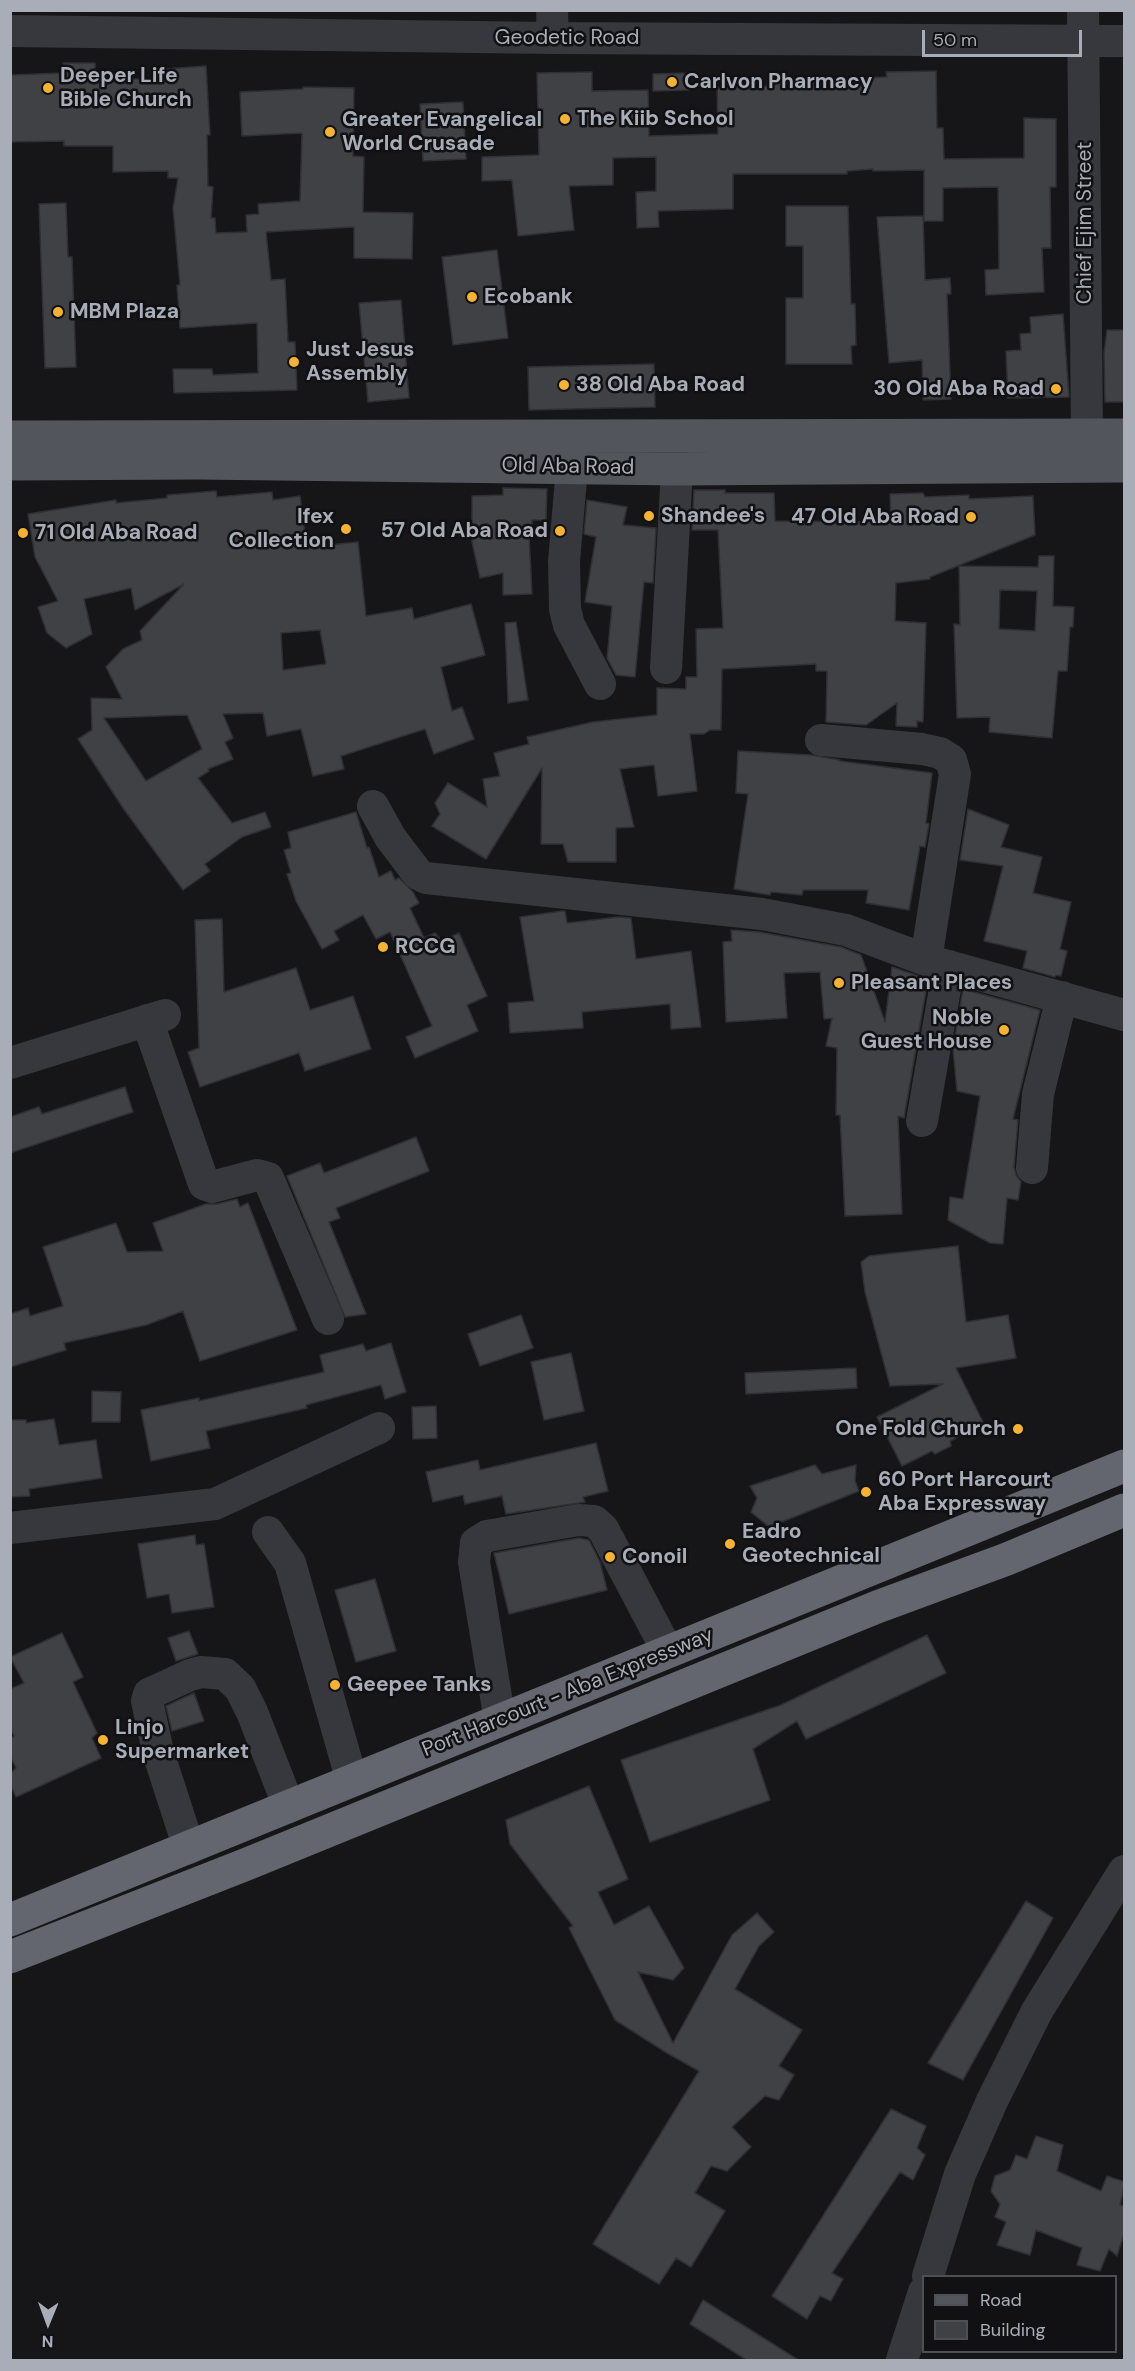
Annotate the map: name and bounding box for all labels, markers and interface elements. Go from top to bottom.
scale bar [925,18,1086,56]
street label: Geodetic Road [495,25,639,51]
text: 50 m [933,28,977,52]
place label: Deeper Life Bible Church [60,63,192,113]
place label: Carlvon Pharmacy [684,69,872,95]
marker: Carlvon Pharmacy [665,75,679,89]
marker: Deeper Life Bible Church [41,81,55,95]
place label: The Kiib School [577,106,734,132]
place label: Greater Evangelical World Crusade [342,107,542,157]
marker: The Kiib School [558,112,572,126]
marker: Greater Evangelical World Crusade [323,125,337,139]
street label: Chief Ejim Street [1072,142,1098,304]
place label: Ecobank [484,284,573,310]
marker: Ecobank [465,290,479,304]
place label: MBM Plaza [70,299,179,325]
marker: MBM Plaza [51,305,65,319]
place label: Just Jesus Assembly [306,337,414,387]
marker: Just Jesus Assembly [287,355,301,369]
place label: 38 Old Aba Road [576,372,745,398]
place label: 30 Old Aba Road [873,376,1044,402]
marker: 38 Old Aba Road [557,378,571,392]
marker: 30 Old Aba Road [1049,382,1063,396]
street label: Old Aba Road [501,453,635,481]
place label: Shandee's [661,503,765,529]
place label: Ifex Collection [229,504,334,554]
place label: 47 Old Aba Road [791,504,959,530]
marker: Shandee's [642,509,656,523]
marker: 47 Old Aba Road [964,510,978,524]
place label: 57 Old Aba Road [381,518,548,544]
place label: 71 Old Aba Road [35,520,197,546]
marker: Ifex Collection [339,522,353,536]
marker: 57 Old Aba Road [553,524,567,538]
marker: 71 Old Aba Road [16,526,30,540]
place label: RCCG [395,934,456,960]
marker: RCCG [376,940,390,954]
place label: Pleasant Places [851,970,1012,996]
marker: Pleasant Places [832,976,846,990]
place label: Noble Guest House [861,1005,992,1055]
marker: Noble Guest House [997,1023,1011,1037]
place label: One Fold Church [835,1416,1006,1442]
marker: One Fold Church [1011,1422,1025,1436]
place label: 60 Port Harcourt Aba Expressway [878,1467,1051,1517]
marker: 60 Port Harcourt Aba Expressway [859,1485,873,1499]
place label: Eadro Geotechnical [742,1519,880,1569]
marker: Eadro Geotechnical [723,1537,737,1551]
place label: Conoil [622,1544,687,1570]
marker: Conoil [603,1550,617,1564]
street label: Port Harcourt - Aba Expressway [419,1623,717,1763]
place label: Geepee Tanks [347,1672,491,1698]
marker: Geepee Tanks [328,1678,342,1692]
place label: Linjo Supermarket [115,1715,249,1765]
marker: Linjo Supermarket [96,1733,110,1747]
legend [922,2275,1117,2353]
text: Road [980,2288,1022,2312]
north arrow [18,2293,78,2353]
text: Building [980,2318,1045,2342]
text: N [42,2331,54,2352]

